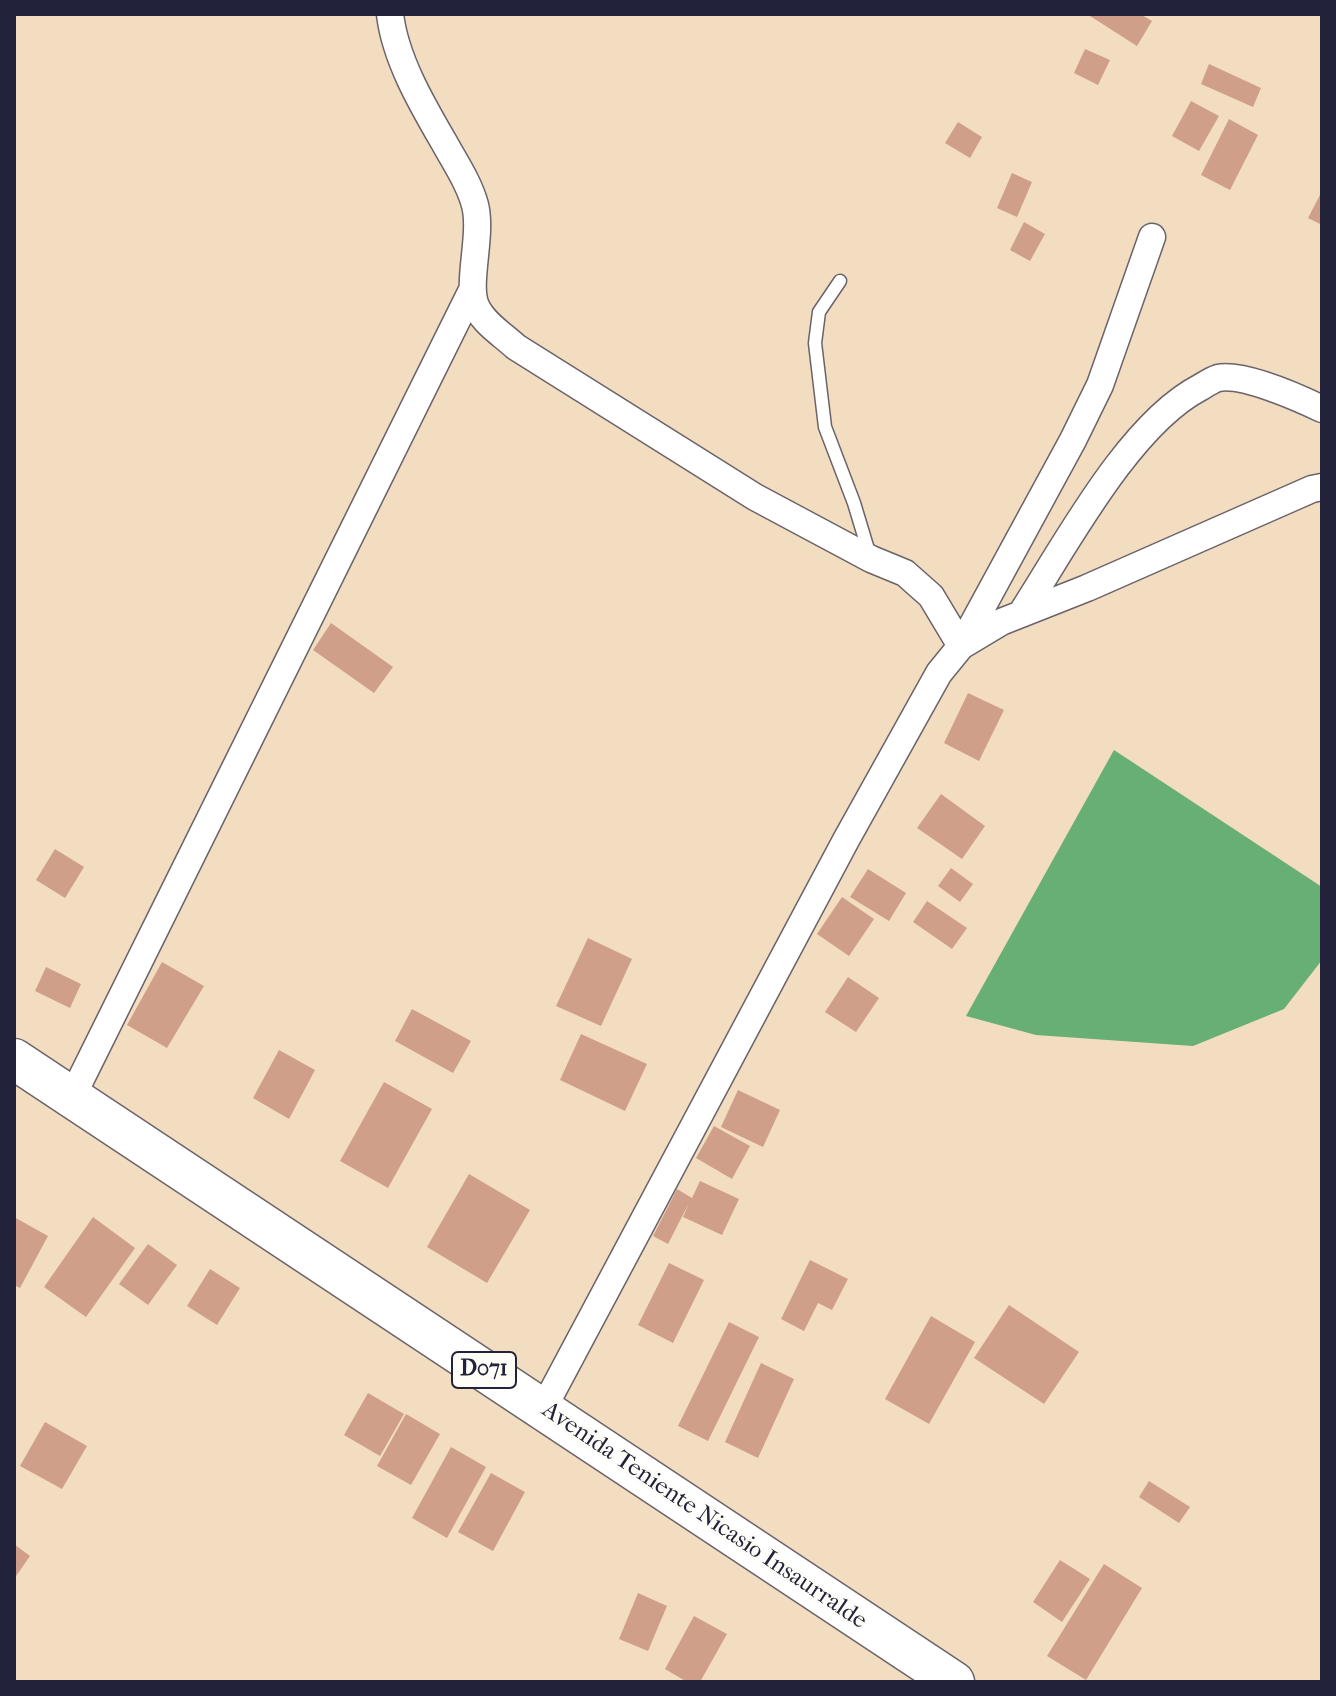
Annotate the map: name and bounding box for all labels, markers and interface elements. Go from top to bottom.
road number: D071 [452,1352,516,1388]
street label: Avenida Teniente Nicasio Insaurralde [536,1396,872,1636]

